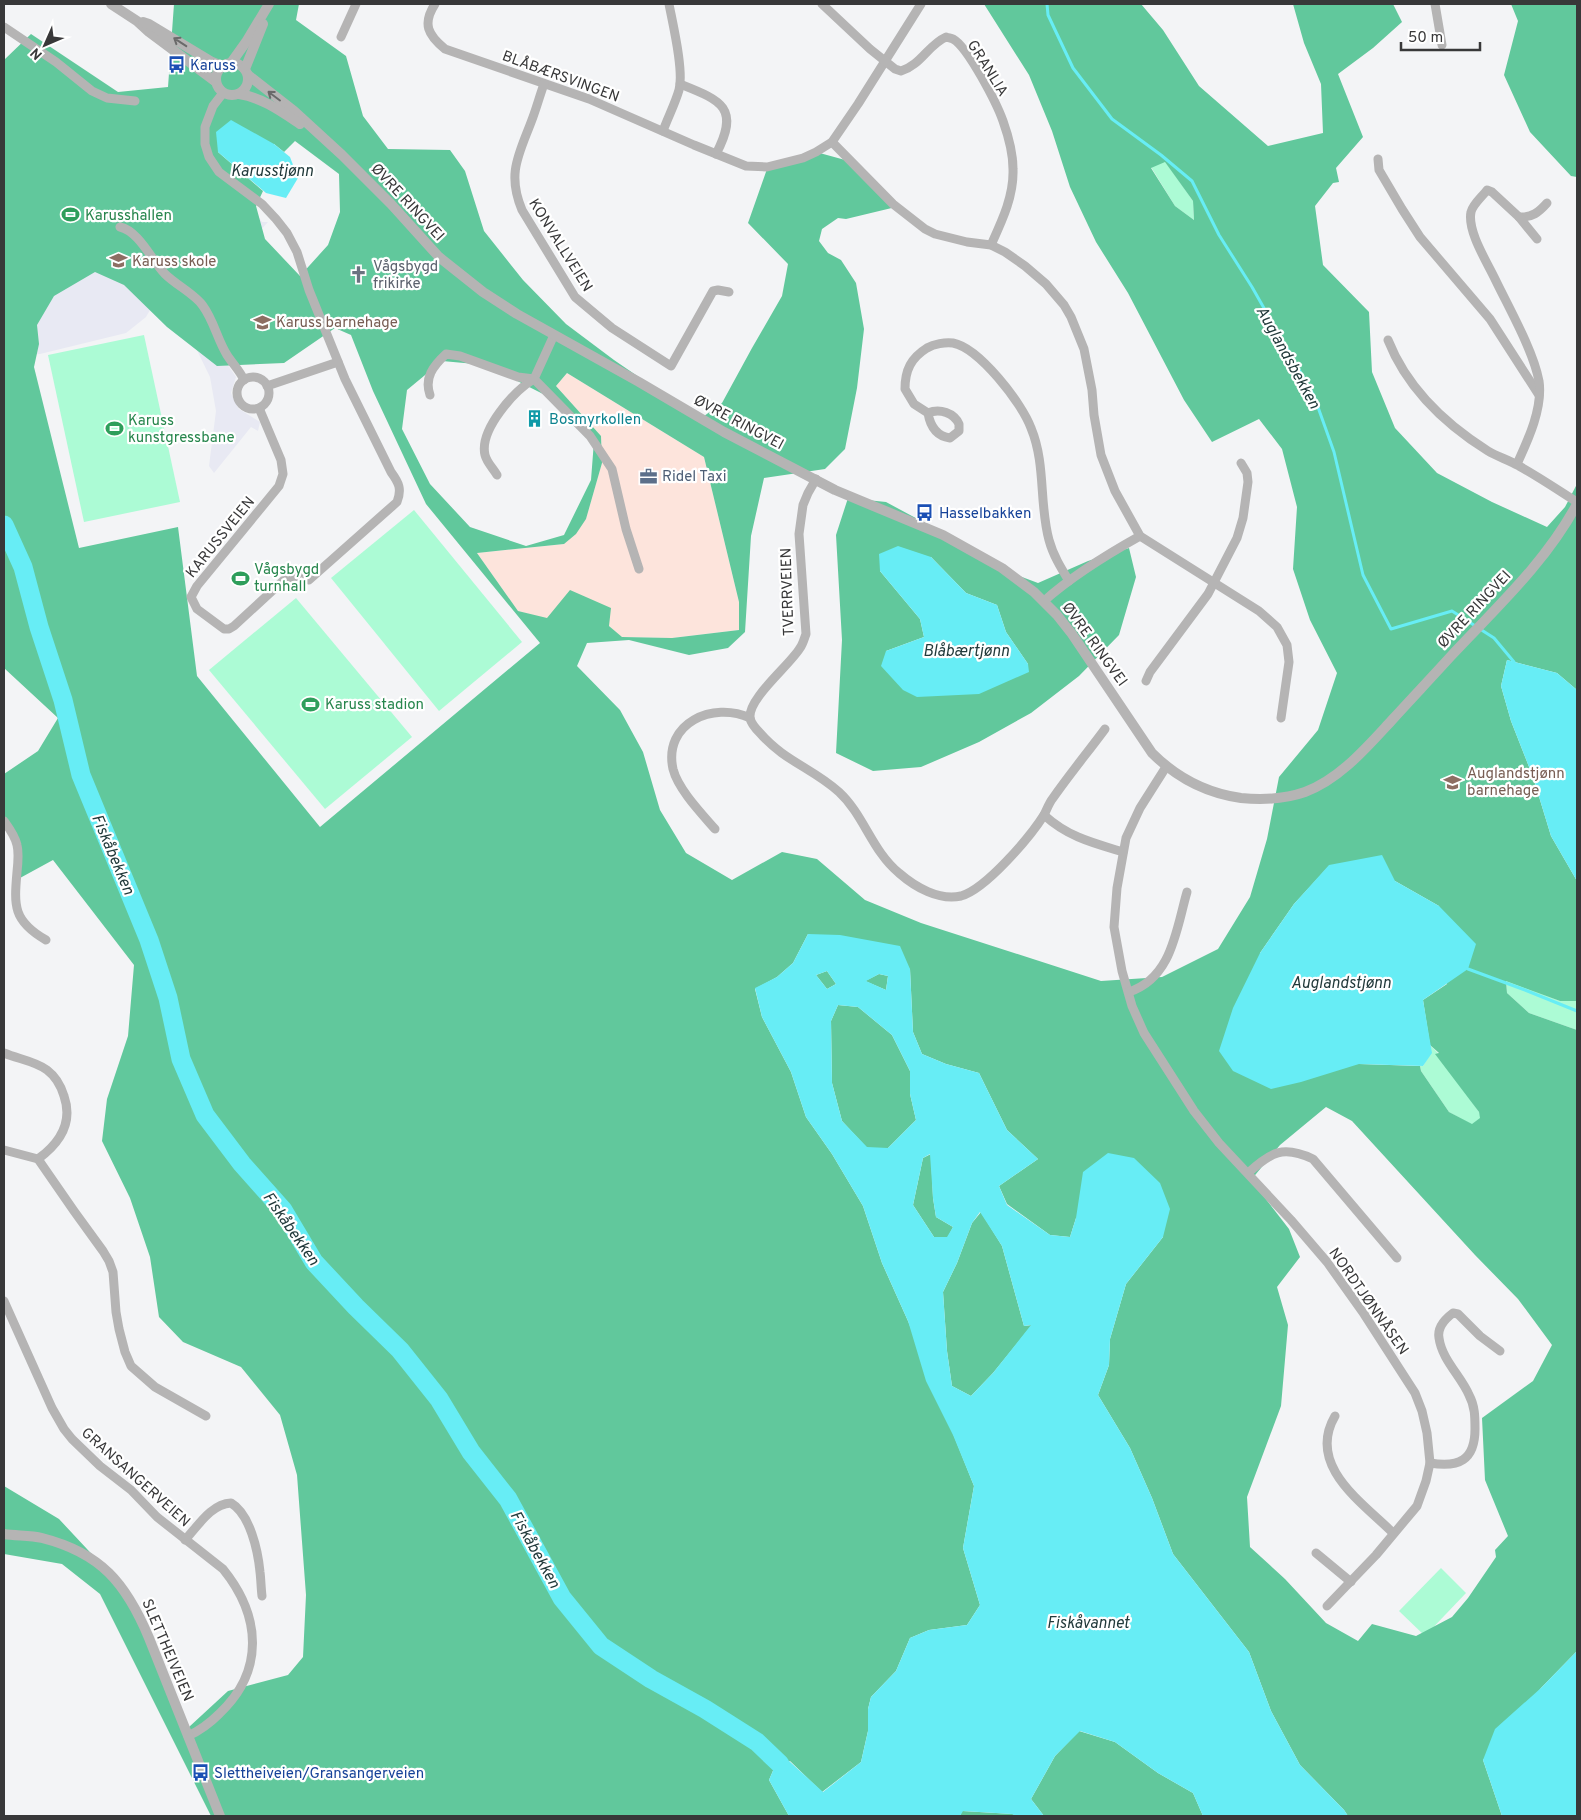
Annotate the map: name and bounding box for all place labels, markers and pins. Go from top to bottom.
bus stop icon: Karuss [166,55,186,75]
place label: Karuss [190,57,236,76]
sports icon: Karusshallen [61,205,81,225]
place label: Karusshallen [85,207,172,226]
school or university icon: Karuss skole [108,251,128,271]
place label: Karuss skole [132,253,216,272]
place label: Vågsbygd frikirke [373,258,438,294]
church icon: Vågsbygd frikirke [349,265,369,285]
school or university icon: Karuss barnehage [252,312,272,332]
place label: Karuss barnehage [276,314,398,333]
building icon: Bosmyrkollen [525,409,545,429]
place label: Bosmyrkollen [549,411,641,430]
place label: Karuss kunstgressbane [128,412,235,448]
sports icon: Karuss kunstgressbane [104,419,124,439]
office icon: Ridel Taxi [638,466,658,486]
place label: Ridel Taxi [662,468,727,487]
bus stop icon: Hasselbakken [915,503,935,523]
place label: Hasselbakken [939,505,1032,524]
place label: Vågsbygd turnhall [254,561,319,597]
sports icon: Vågsbygd turnhall [230,568,250,588]
sports icon: Karuss stadion [301,694,321,714]
place label: Karuss stadion [325,696,424,715]
place label: Auglandstjønn barnehage [1467,765,1565,801]
school or university icon: Auglandstjønn barnehage [1443,772,1463,792]
bus stop icon: Slettheiveien/Gransangerveien [190,1763,210,1783]
place label: Slettheiveien/Gransangerveien [214,1765,424,1784]

